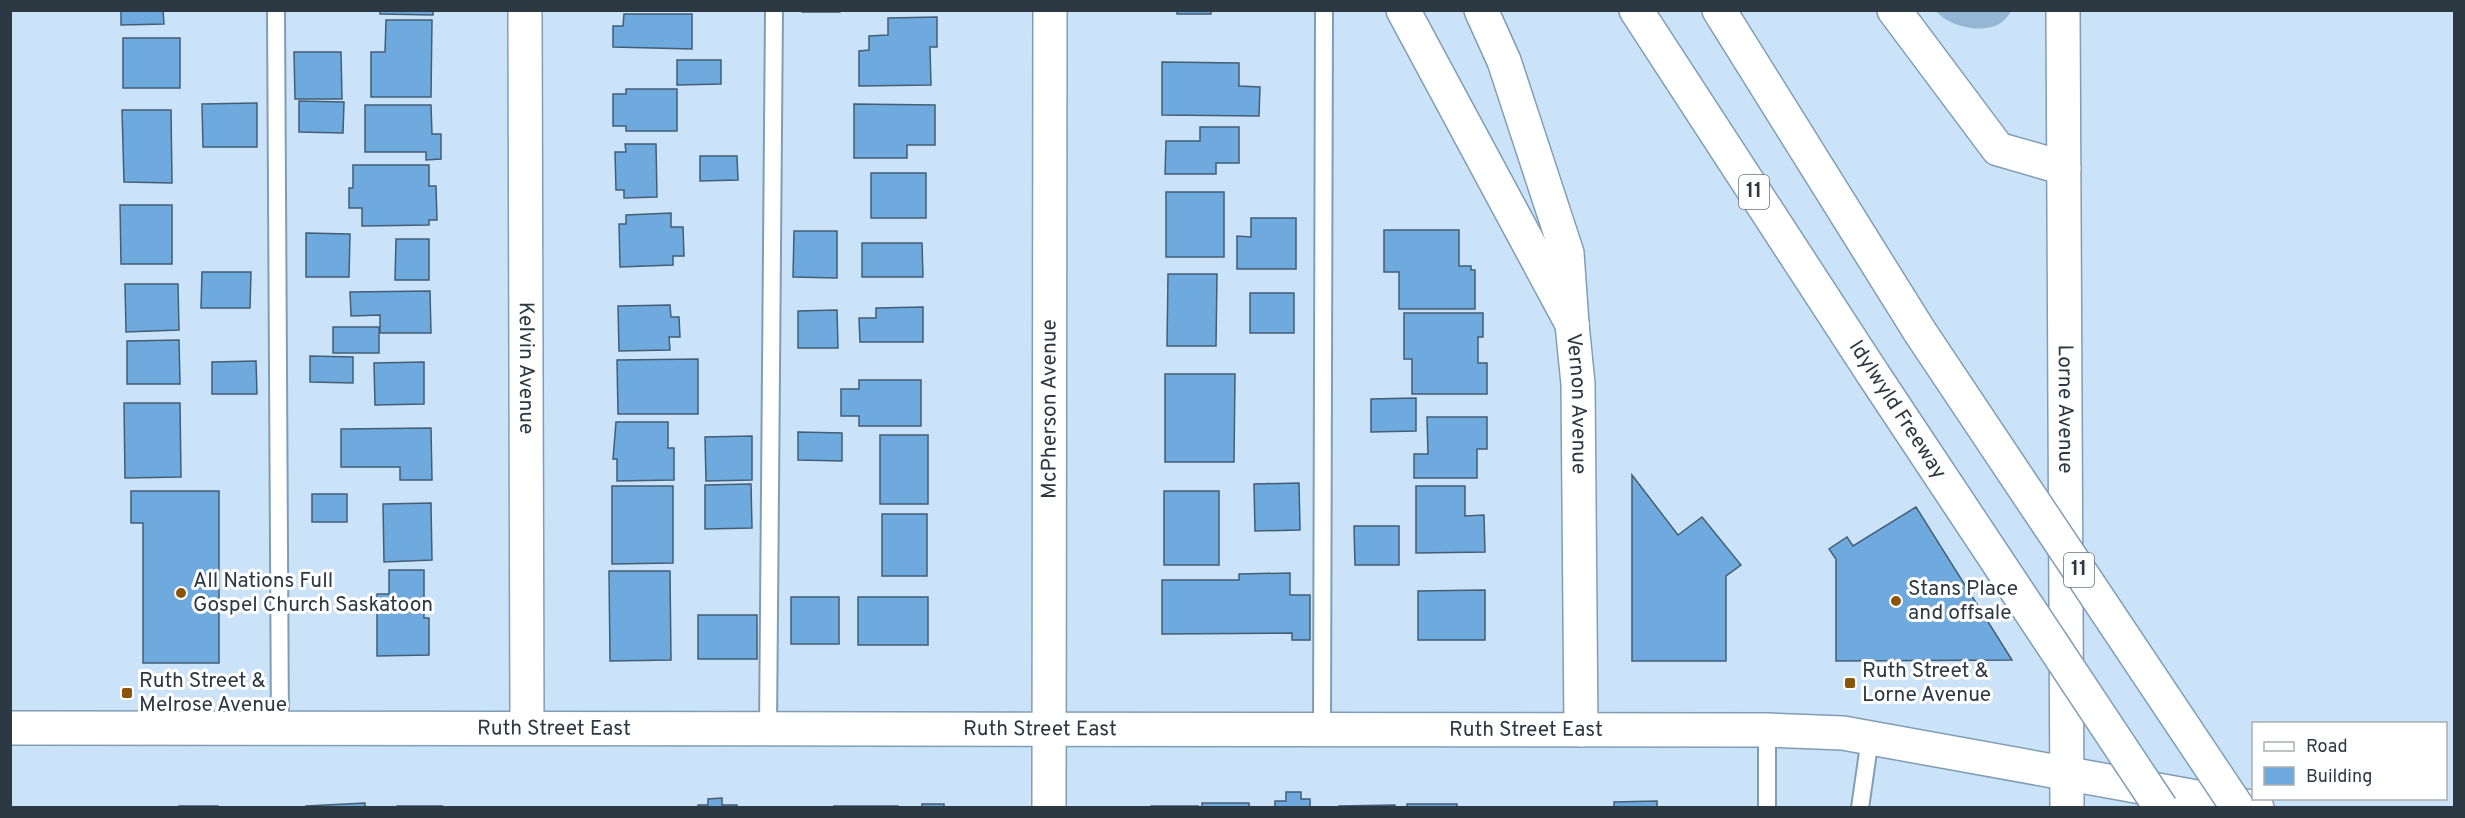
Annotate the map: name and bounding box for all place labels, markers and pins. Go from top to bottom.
place label: All Nations Full Gospel Church Saskatoon [193,568,433,619]
place label: Stans Place and offsale [1908,576,2018,627]
marker: All Nations Full Gospel Church Saskatoon [174,586,188,600]
marker: Stans Place and offsale [1889,594,1903,608]
place label: Ruth Street & Lorne Avenue [1862,658,1991,709]
place label: Ruth Street & Melrose Avenue [139,668,287,719]
marker: Ruth Street & Lorne Avenue [1843,676,1857,690]
marker: Ruth Street & Melrose Avenue [120,686,134,700]

